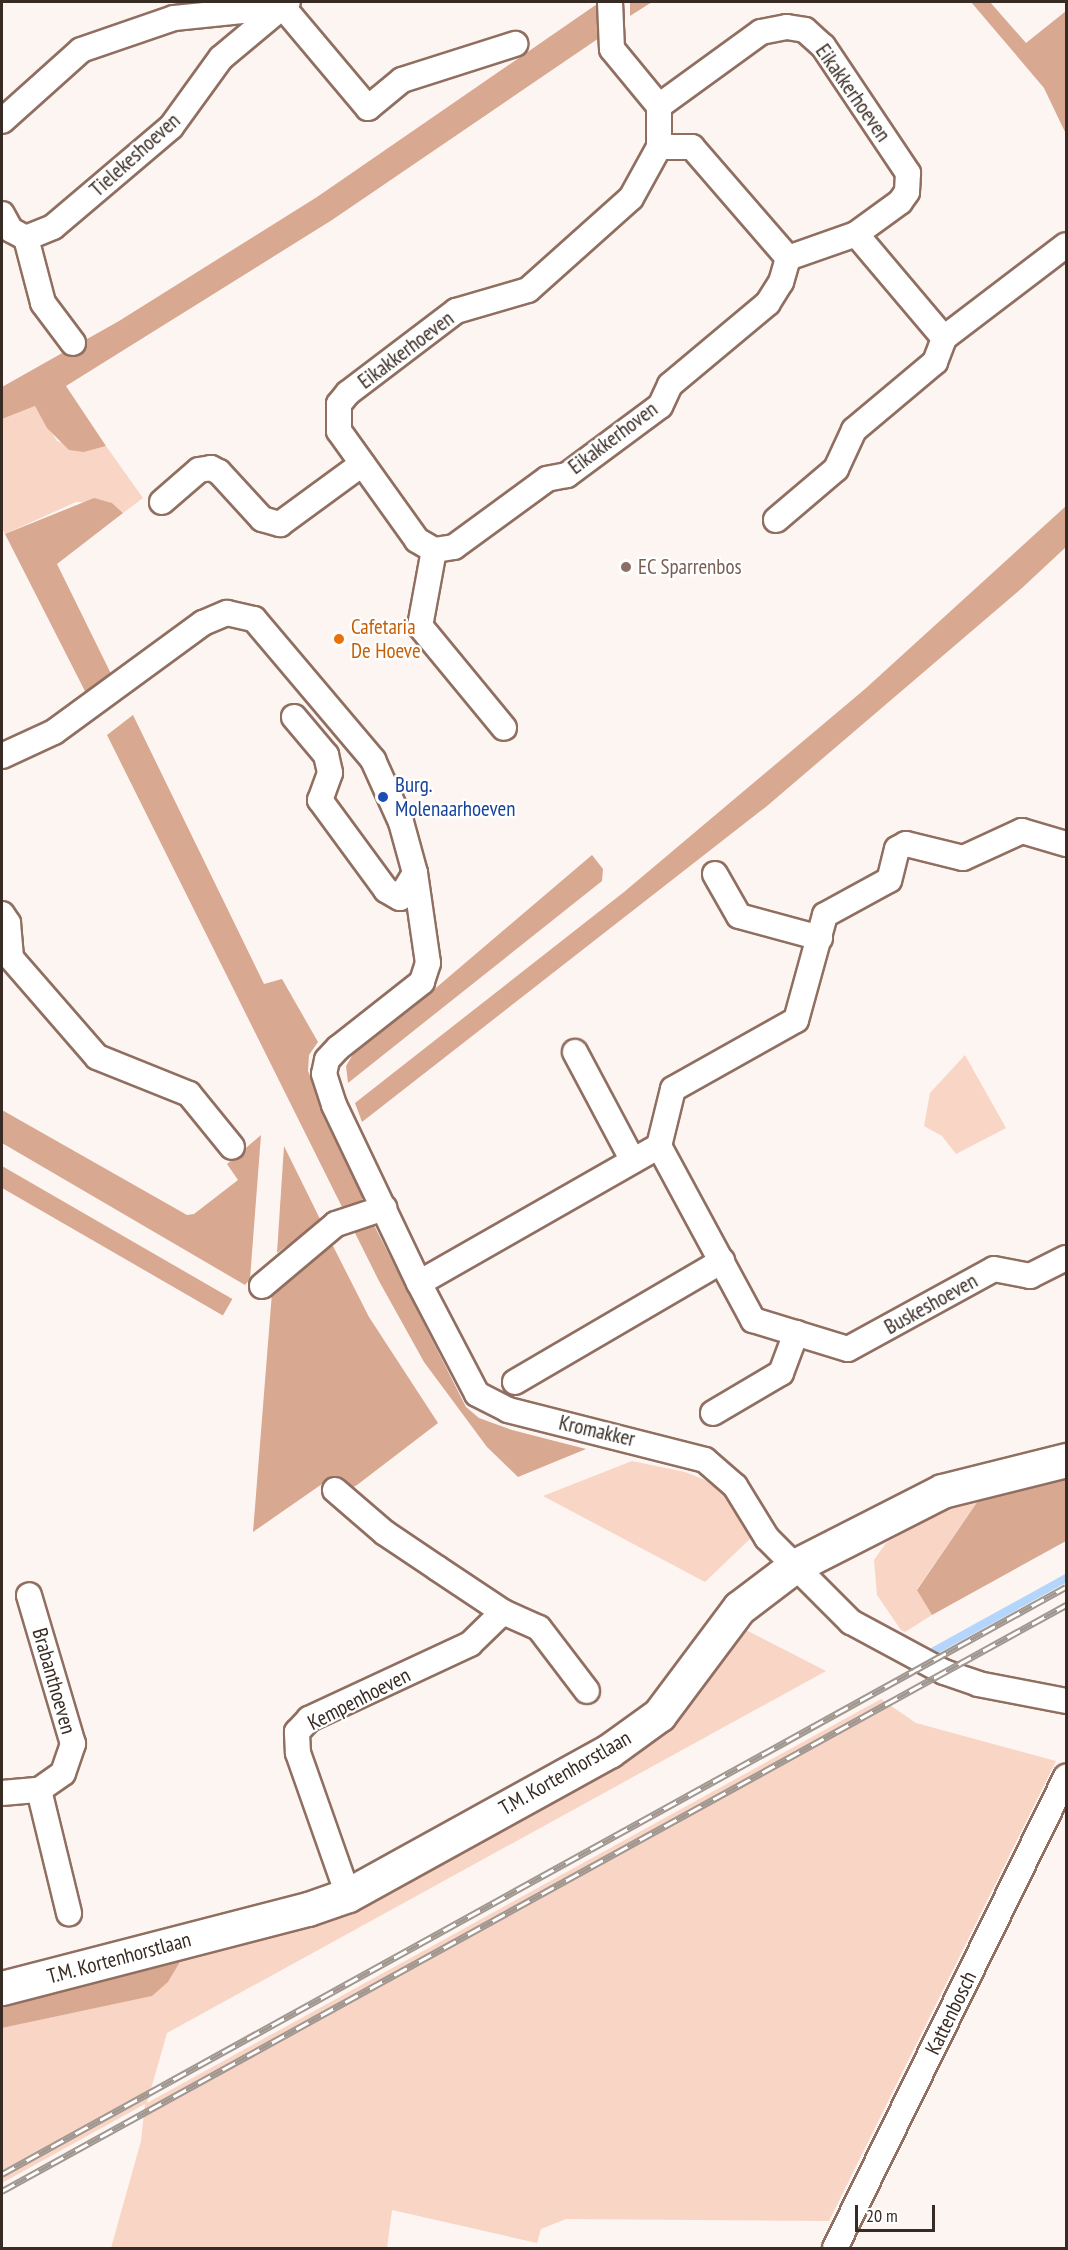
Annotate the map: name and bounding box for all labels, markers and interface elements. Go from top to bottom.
street label: Eikakkerhoeven [810,39,896,147]
street label: Tielekeshoeven [85,108,185,202]
street label: Eikakkerhoeven [353,306,459,394]
street label: Eikakkerhoven [564,396,662,480]
place label: EC Sparrenbos [638,554,742,580]
marker: EC Sparrenbos [619,560,633,574]
place label: Cafetaria De Hoeve [351,614,421,664]
marker: Cafetaria De Hoeve [332,632,346,646]
place label: Burg. Molenaarhoeven [395,772,515,822]
marker: Burg. Molenaarhoeven [376,790,390,804]
street label: Buskeshoeven [880,1268,982,1340]
street label: Kromakker [556,1410,638,1452]
street label: Brabanthoeven [27,1625,81,1737]
street label: Kempenhoeven [304,1662,414,1736]
street label: T.M. Kortenhorstlaan [494,1725,636,1821]
street label: T.M. Kortenhorstlaan [44,1927,194,1989]
street label: Kattenbosch [920,1967,982,2059]
scale bar [858,2193,938,2231]
text: 20 m [866,2204,898,2227]

